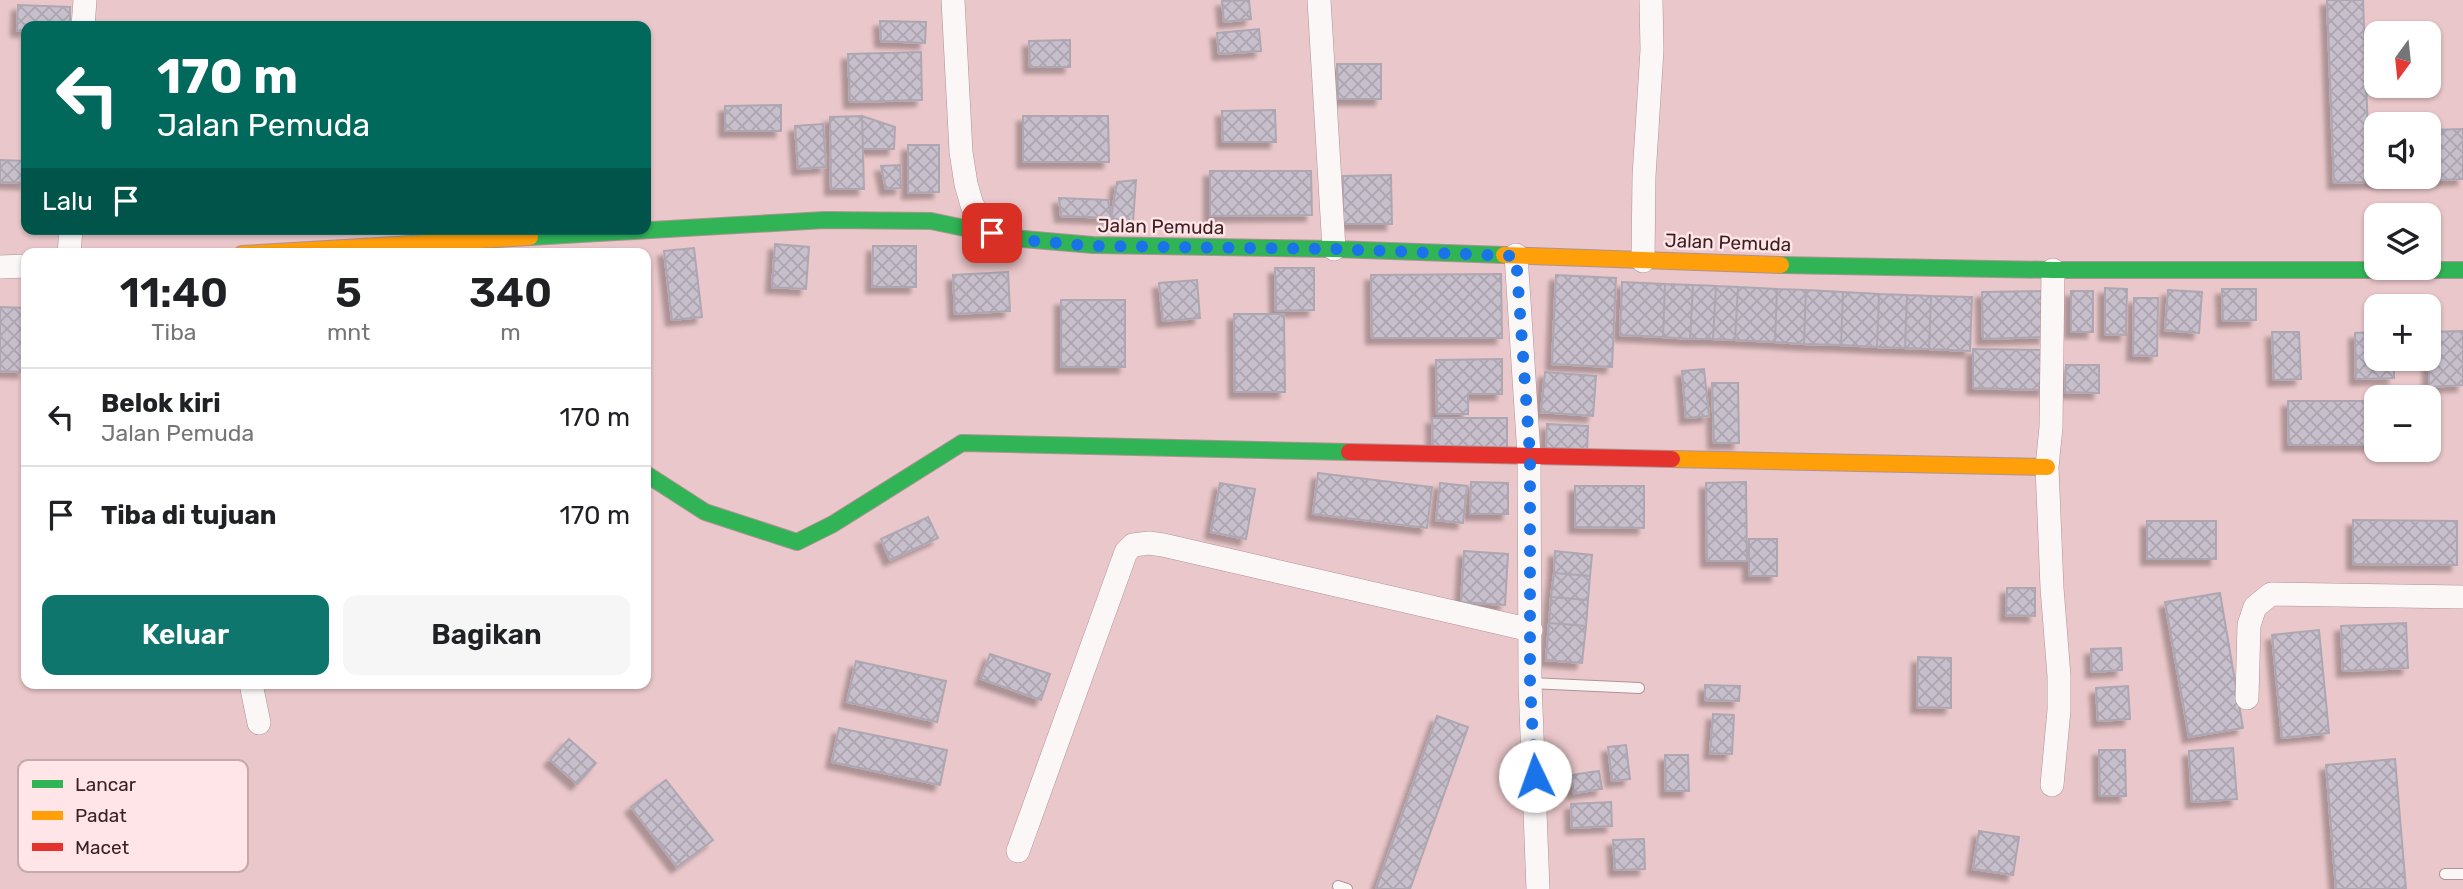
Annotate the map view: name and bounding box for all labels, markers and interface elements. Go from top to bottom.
north arrow [2364,21,2441,98]
map controls [2364,21,2441,462]
text: 170 m [157,47,298,105]
icon: left [42,49,133,140]
text: Jalan Pemuda [157,106,370,144]
button: sound [2364,112,2441,189]
icon: arrive [107,182,145,220]
text: Lalu [42,186,93,217]
pin [962,203,1022,263]
button: layers [2364,203,2441,280]
icon: arrive [973,214,1011,252]
street label: Jalan Pemuda [1098,214,1224,239]
street label: Jalan Pemuda [1664,229,1792,256]
text: 11:40 [120,268,228,318]
text: 5 [335,268,362,318]
text: 340 [469,268,552,318]
button: + [2364,294,2441,371]
text: Tiba [151,318,197,346]
text: mnt [327,318,370,346]
text: m [500,318,521,346]
button: − [2364,385,2441,462]
text: Belok kiri [101,388,221,419]
icon: left [42,398,80,436]
text: 170 m [560,402,630,433]
text: Jalan Pemuda [101,419,254,447]
icon: arrive [42,496,80,534]
text: Tiba di tujuan [101,500,276,531]
text: 170 m [560,500,630,531]
button: Keluar [42,595,329,675]
button: Bagikan [343,595,630,675]
position arrow [1498,739,1572,813]
legend [18,760,248,872]
text: Lancar [75,773,137,796]
text: Padat [75,804,127,827]
text: Macet [75,836,130,859]

